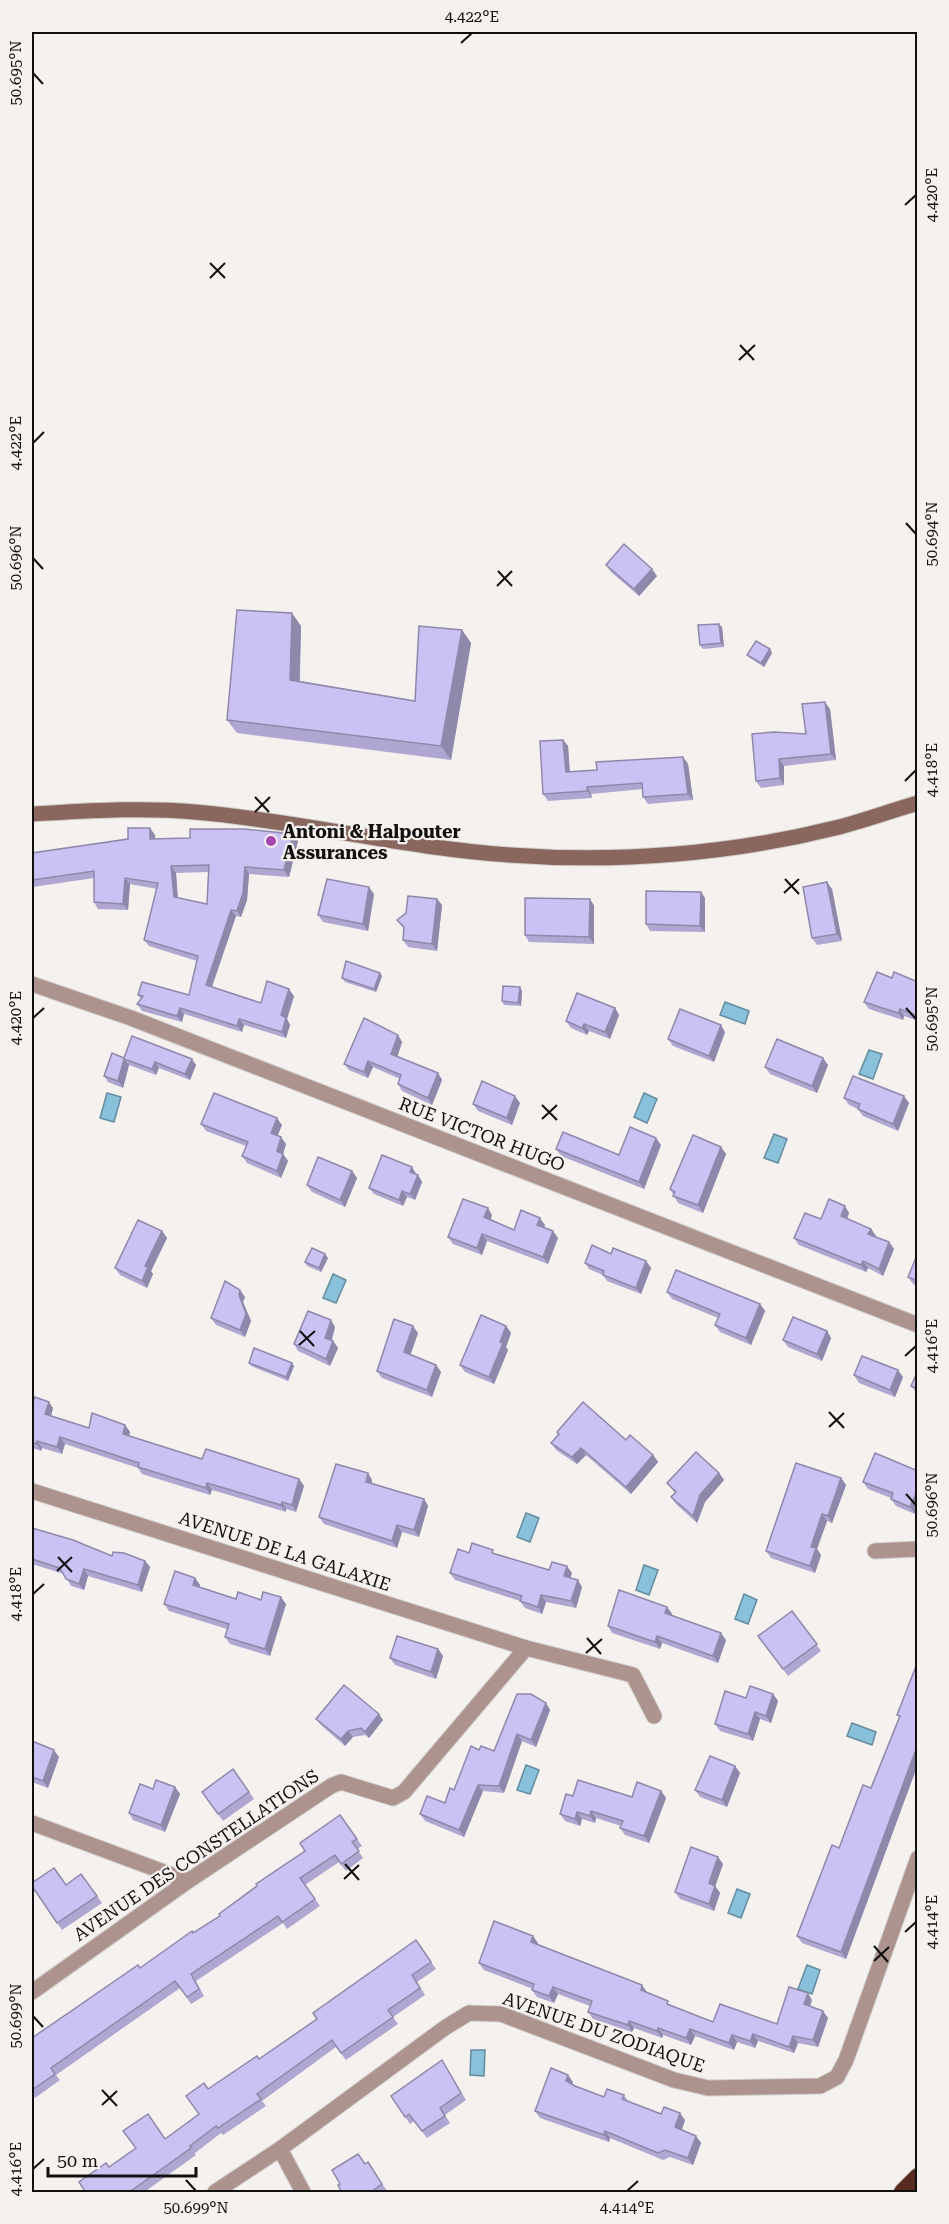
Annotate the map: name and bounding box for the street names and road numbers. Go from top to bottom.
street label: RUE VICTOR HUGO [396,1093,568,1175]
street label: AVENUE DE LA GALAXIE [177,1507,393,1595]
street label: AVENUE DES CONSTELLATIONS [69,1765,323,1945]
street label: AVENUE DU ZODIAQUE [500,1988,708,2076]

